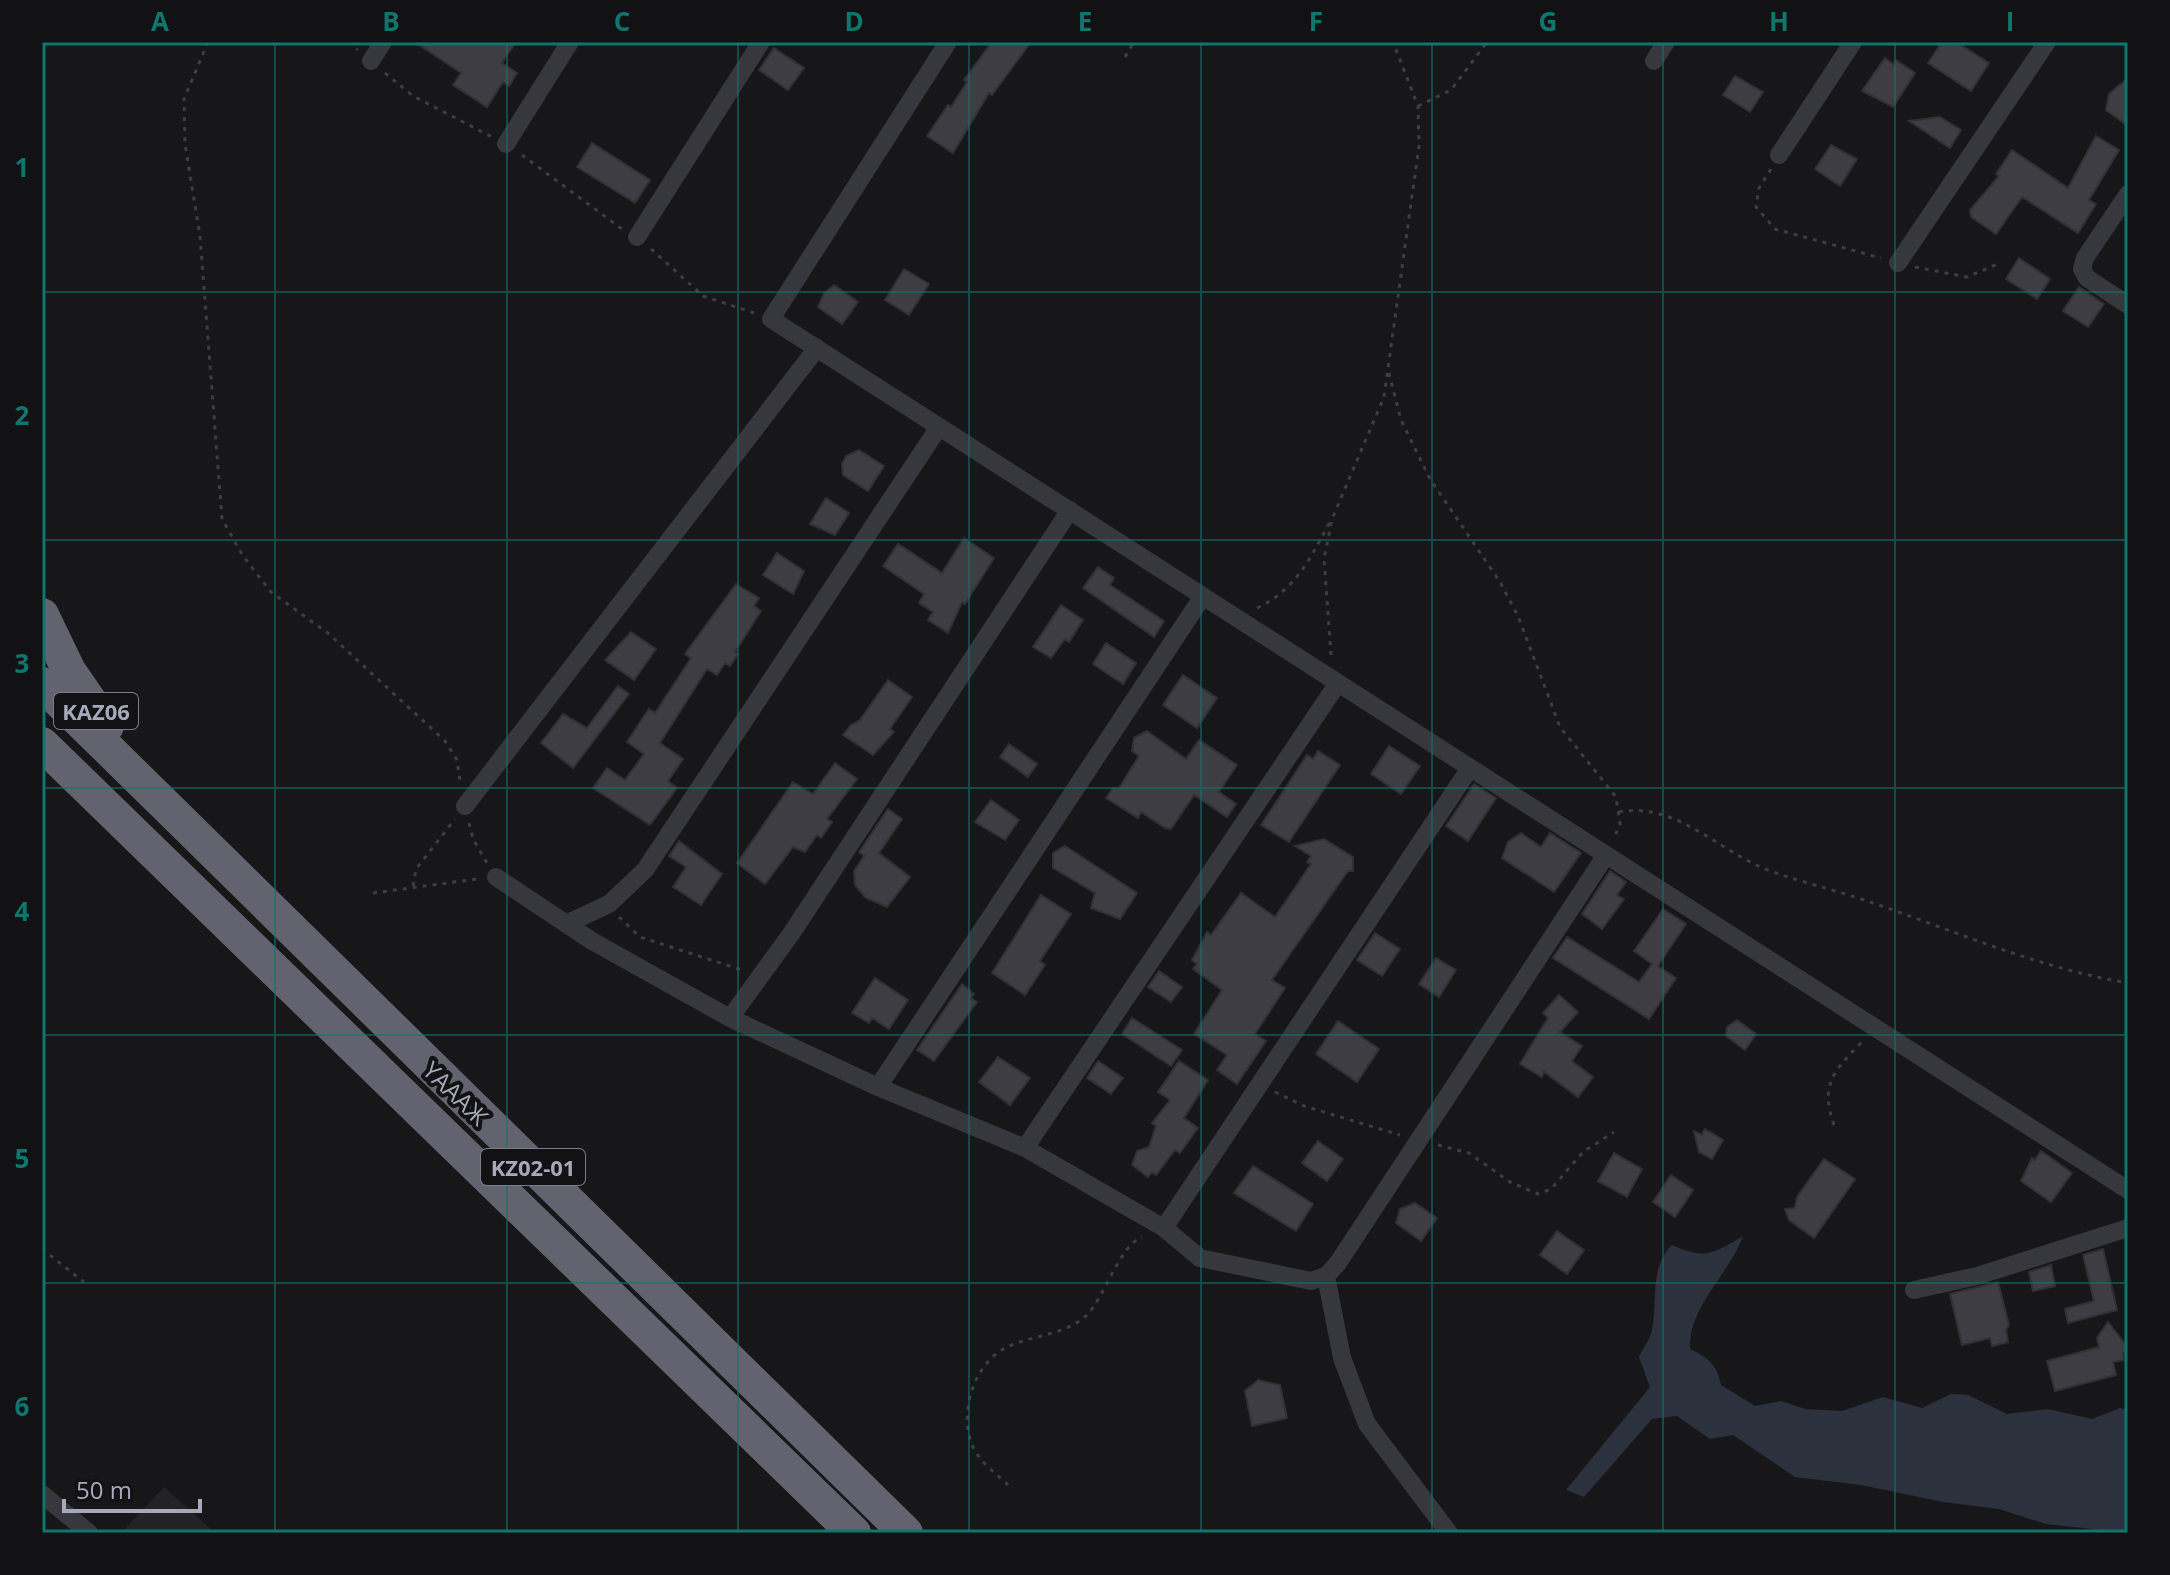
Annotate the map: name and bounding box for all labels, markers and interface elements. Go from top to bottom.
text: A [151,3,169,39]
text: B [382,3,400,39]
text: C [614,3,630,39]
text: D [844,3,864,39]
text: E [1078,3,1092,39]
text: F [1309,3,1323,39]
text: G [1539,3,1557,39]
text: H [1769,3,1789,39]
text: I [2006,3,2014,39]
text: 1 [15,149,29,185]
text: 2 [15,397,30,433]
text: 3 [15,645,29,681]
road number: KАZ06 [54,693,138,729]
text: 4 [15,893,30,929]
street label: ҮАААЖ [416,1054,497,1133]
text: 5 [15,1140,29,1176]
road number: KZ02-01 [481,1149,585,1185]
text: 6 [15,1388,30,1424]
scale bar [64,1463,200,1513]
text: 50 m [76,1473,132,1506]

